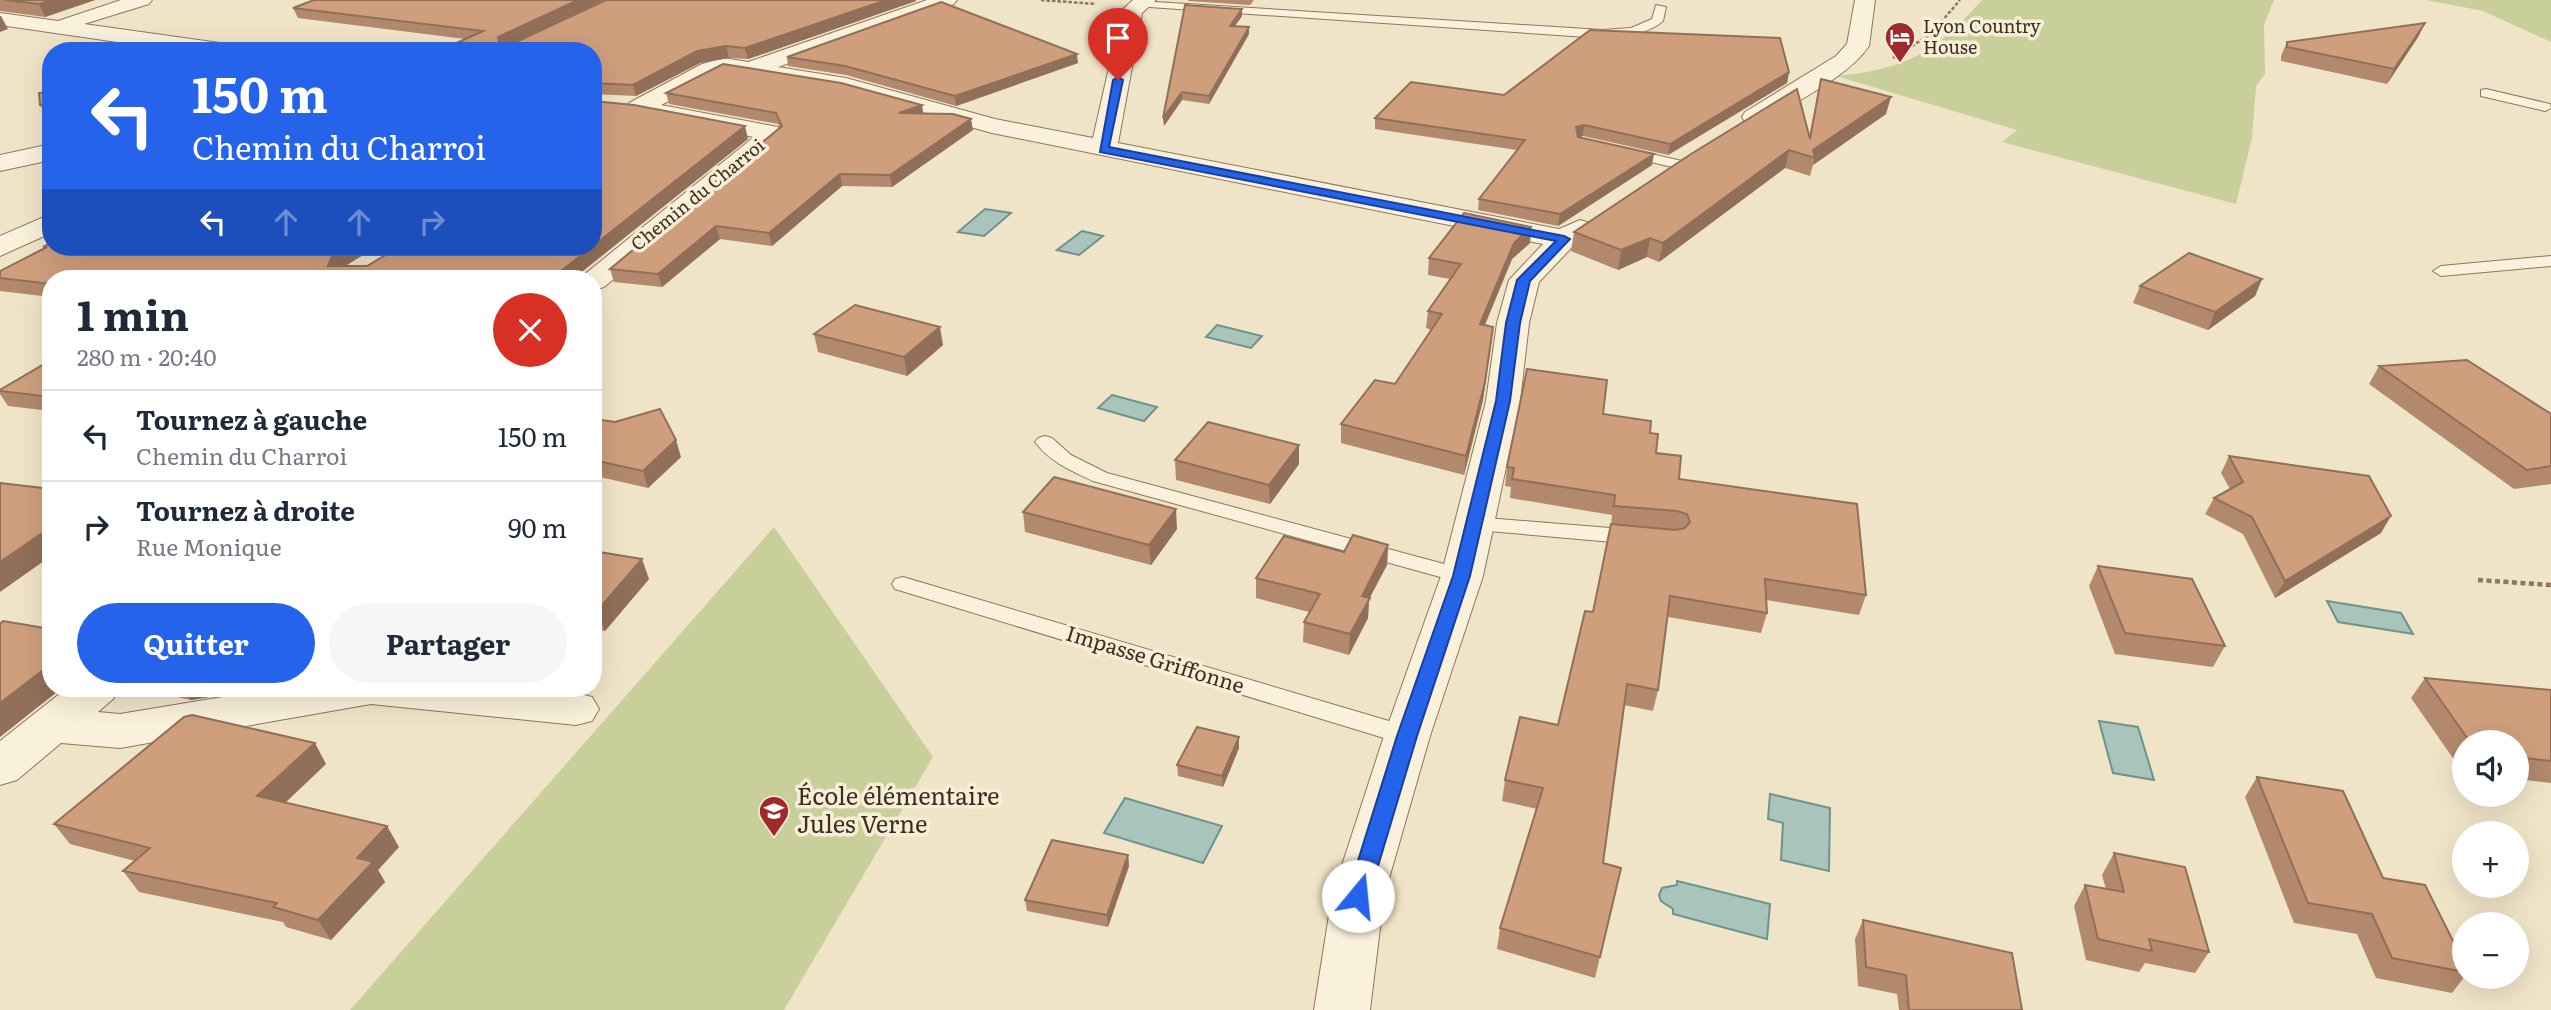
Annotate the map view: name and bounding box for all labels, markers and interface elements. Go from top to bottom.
pin [1088,8,1148,80]
place label: Lyon Country House [1923,12,2041,60]
icon: arrive [1099,19,1137,57]
hotel icon: Lyon Country House [1883,20,1917,64]
text: 150 m [192,55,328,128]
icon: left [77,70,168,161]
text: Chemin du Charroi [192,122,486,170]
street label: Chemin du Charroi [624,131,770,256]
icon: left [194,203,232,241]
icon: ahead [267,203,305,241]
icon: ahead [340,203,378,241]
icon: right [413,203,451,241]
text: 1 min [77,282,189,344]
button: close [493,293,567,367]
text: 280 m · 20:40 [77,339,217,373]
text: Tournez à gauche [136,399,367,438]
text: 150 m [498,416,567,455]
icon: left [77,417,115,455]
text: Chemin du Charroi [136,438,347,472]
text: Tournez à droite [136,490,355,529]
text: 90 m [508,507,567,546]
icon: right [77,508,115,546]
text: Rue Monique [136,529,282,563]
button: Quitter [77,603,315,683]
button: Partager [329,603,567,683]
street label: Impasse Griffonne [1063,616,1249,699]
map controls [2452,730,2529,989]
button: sound [2452,730,2529,807]
place label: École élémentaire Jules Verne [797,777,1000,840]
school or university icon: École élémentaire Jules Verne [757,794,791,838]
button: + [2452,821,2529,898]
position arrow [1321,859,1395,933]
button: − [2452,912,2529,989]

